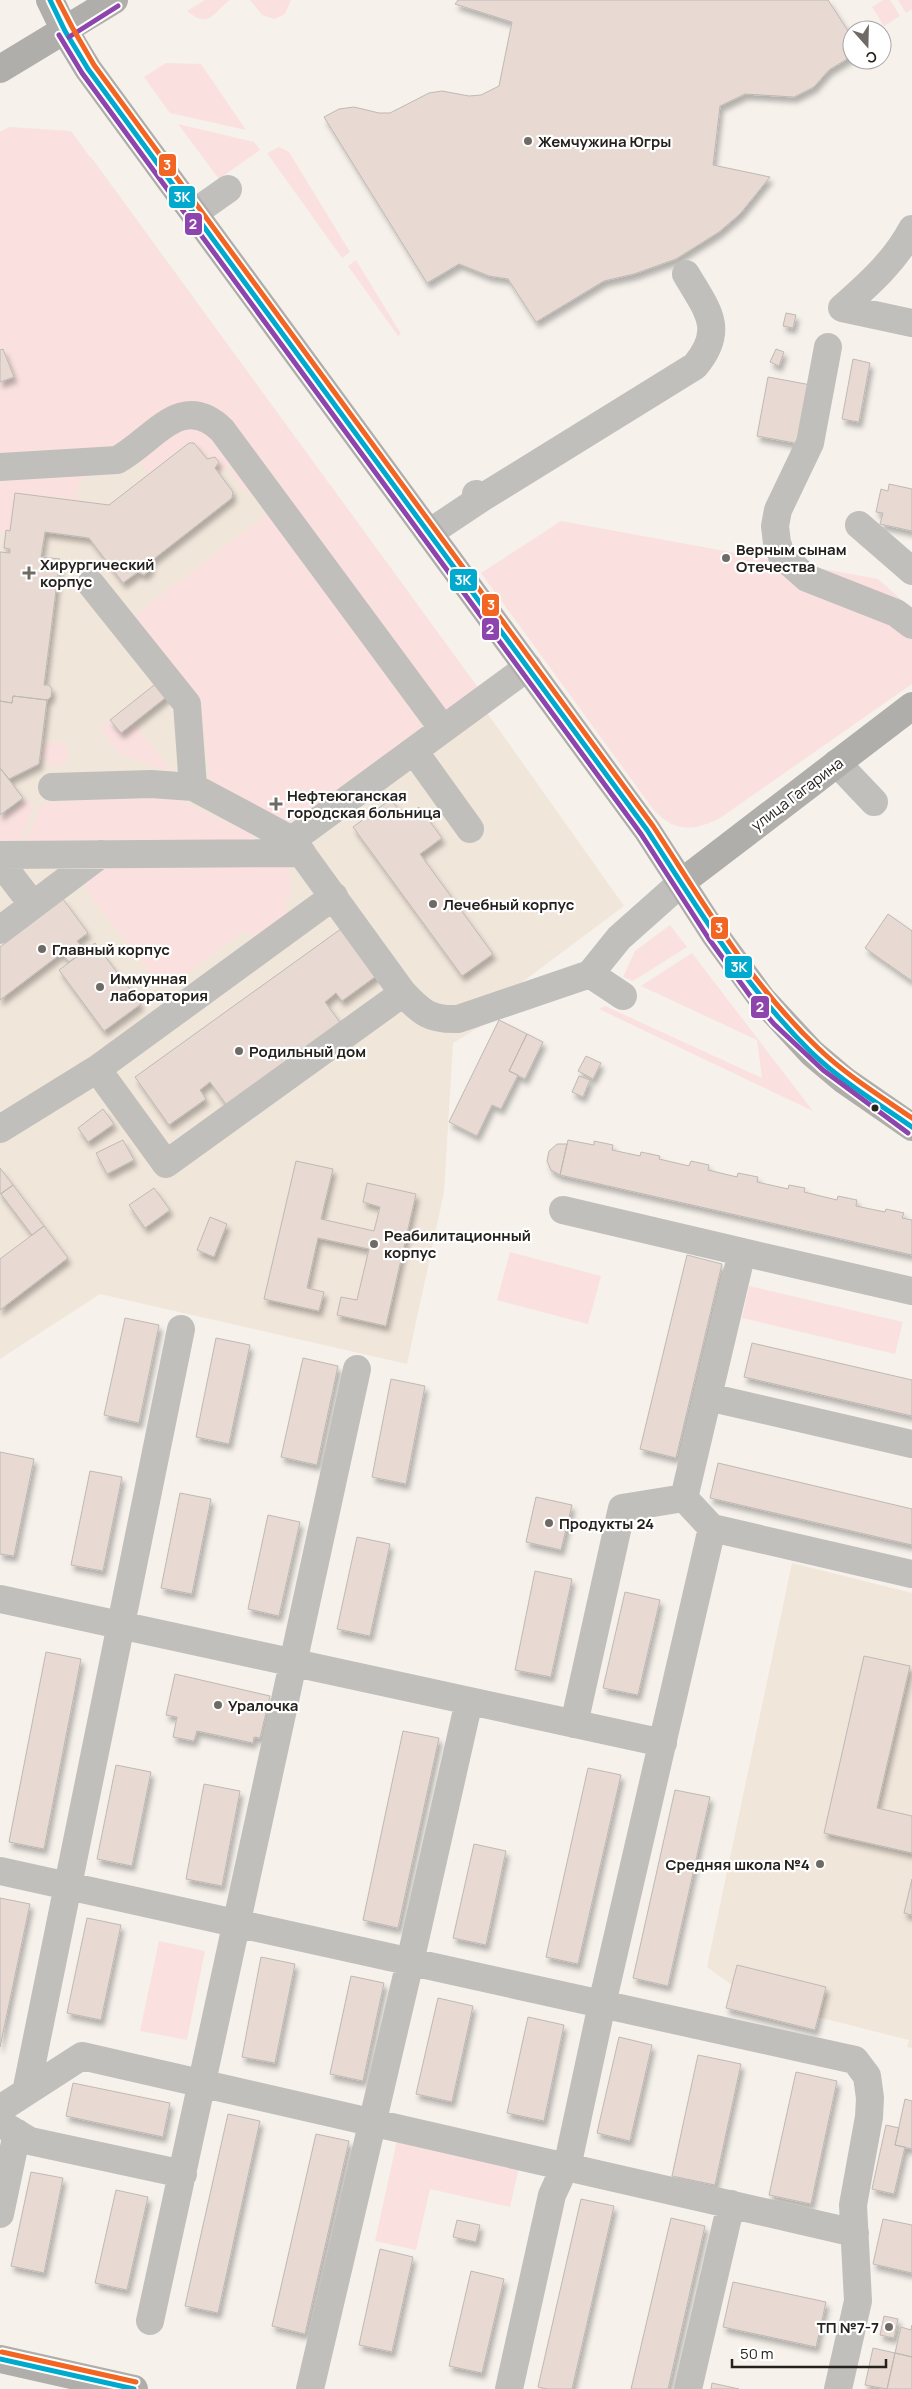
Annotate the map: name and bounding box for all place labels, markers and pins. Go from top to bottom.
place label: Жемчужина Югры [538,131,671,152]
marker: Жемчужина Югры [522,135,534,147]
place label: Верным сынам Отечества [736,539,847,577]
marker: Верным сынам Отечества [720,552,732,564]
place label: Хирургический корпус [40,554,154,592]
marker: Хирургический корпус [22,566,36,580]
place label: Нефтеюганская городская больница [287,785,441,823]
marker: Нефтеюганская городская больница [269,797,283,811]
place label: Лечебный корпус [443,894,575,915]
marker: Лечебный корпус [427,898,439,910]
place label: Главный корпус [52,939,170,960]
marker: Главный корпус [36,943,48,955]
place label: Иммунная лаборатория [110,968,208,1006]
marker: Иммунная лаборатория [94,981,106,993]
place label: Родильный дом [249,1041,366,1062]
marker: Родильный дом [233,1045,245,1057]
unlabelled marker [870,1103,880,1113]
place label: Реабилитационный корпус [384,1225,531,1263]
marker: Реабилитационный корпус [368,1238,380,1250]
place label: Продукты 24 [559,1513,654,1534]
marker: Продукты 24 [543,1517,555,1529]
place label: Уралочка [228,1695,299,1716]
marker: Уралочка [212,1699,224,1711]
place label: Средняя школа №4 [665,1854,810,1875]
marker: Средняя школа №4 [814,1858,826,1870]
place label: ТП №7-7 [817,2317,879,2338]
marker: ТП №7-7 [883,2321,895,2333]

